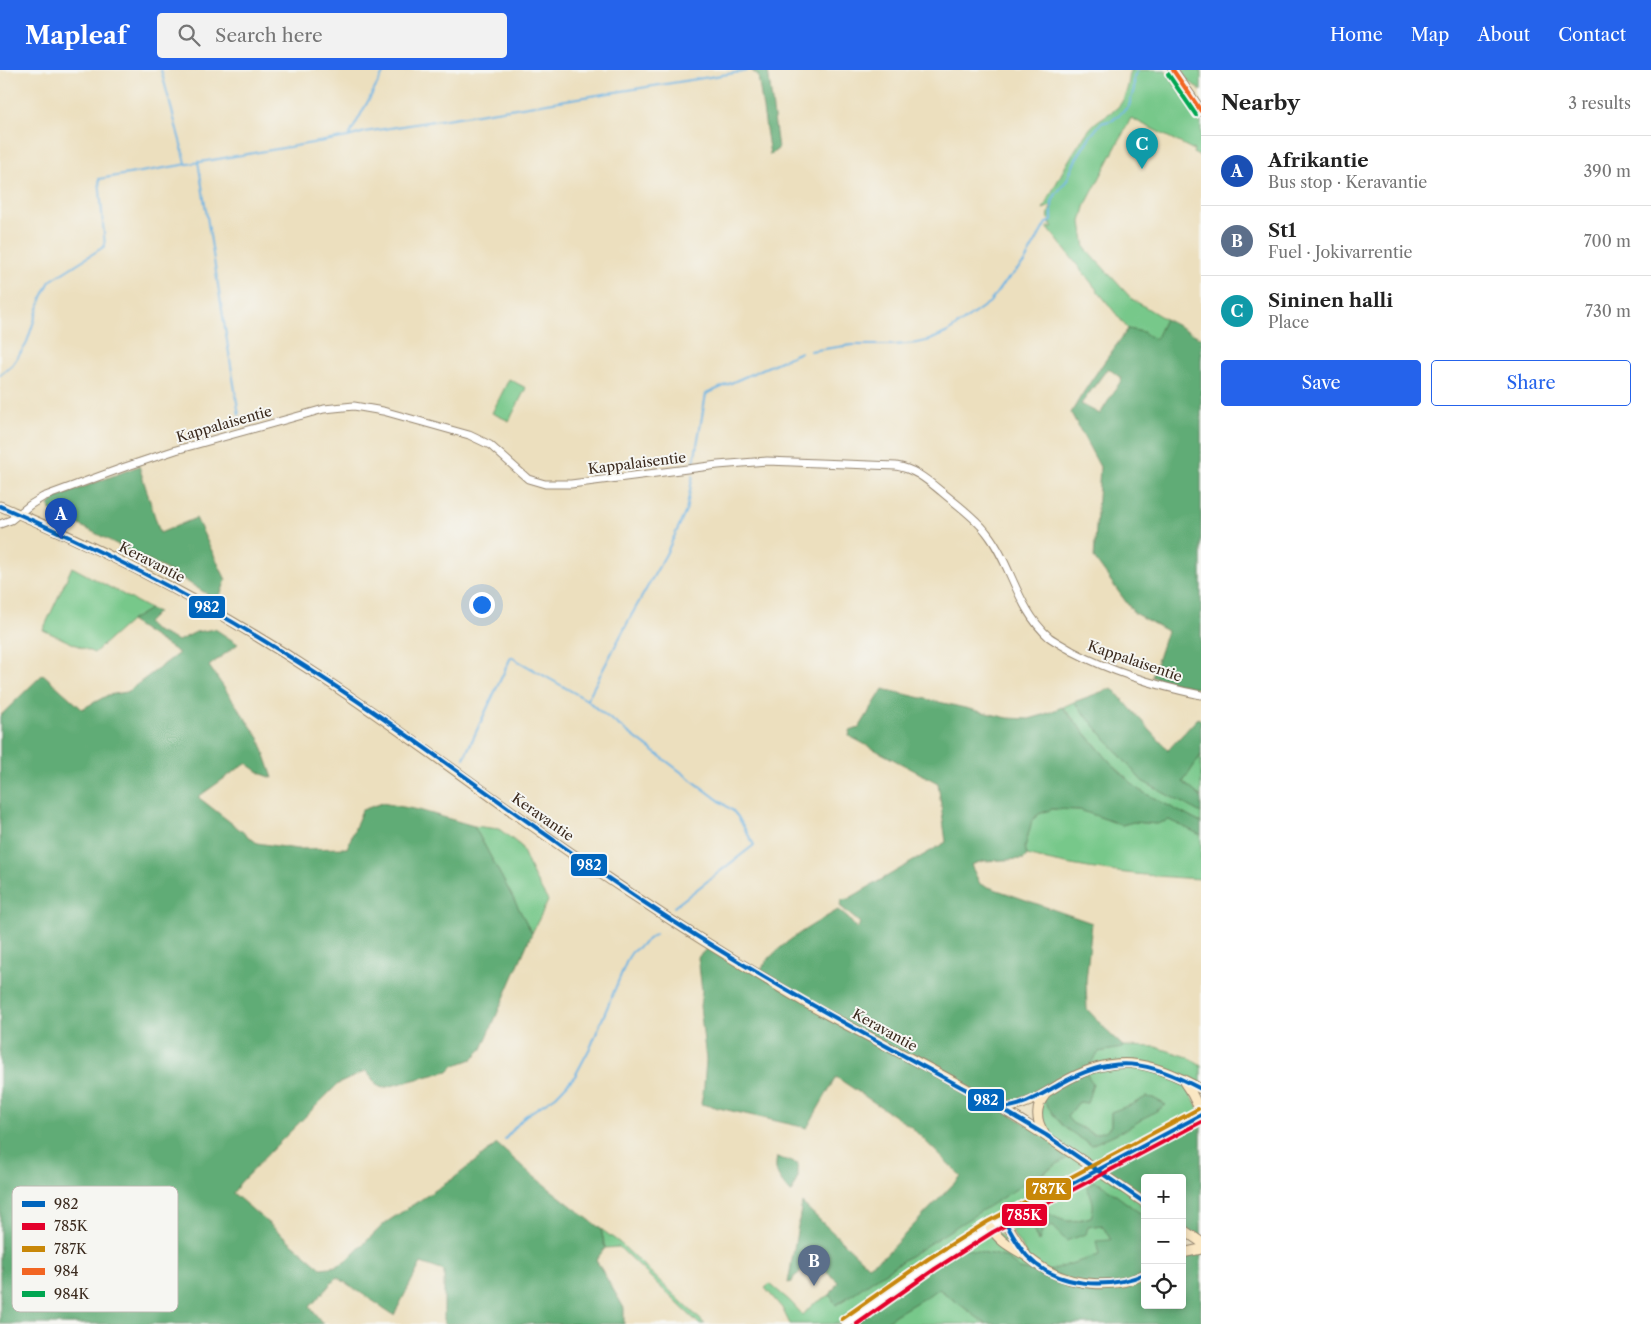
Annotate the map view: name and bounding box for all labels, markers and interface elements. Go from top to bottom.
search box [157,13,507,58]
text: Mapleaf [25,21,127,50]
icon: search [175,21,203,49]
text: Search here [215,24,323,47]
text: Home [1330,24,1383,46]
text: Map [1411,24,1449,46]
text: About [1477,24,1530,46]
text: Contact [1558,24,1626,46]
text: Nearby [1221,90,1300,115]
text: 3 results [1568,93,1631,113]
pin: C [1126,128,1158,169]
text: Afrikantie [1268,149,1369,172]
text: A [1231,161,1243,181]
text: 390 m [1584,161,1631,181]
text: Bus stop · Keravantie [1268,172,1427,192]
text: St1 [1268,219,1296,242]
text: B [1231,231,1243,251]
text: 700 m [1584,231,1631,251]
text: Fuel · Jokivarrentie [1268,242,1413,262]
text: Sininen halli [1268,289,1393,312]
text: C [1231,301,1243,321]
text: 730 m [1585,301,1631,321]
text: Place [1268,312,1309,332]
button: Save [1221,360,1421,406]
button: Share [1431,360,1631,406]
street label: Kappalaisentie [174,402,274,446]
street label: Kappalaisentie [587,448,687,478]
pin: A [45,498,77,539]
street label: Keravantie [116,538,188,586]
your location [469,592,495,618]
line badge: 982 [188,595,226,619]
text: 982 [194,598,220,616]
street label: Kappalaisentie [1086,636,1185,686]
street label: Keravantie [509,789,578,845]
line badge: 982 [570,853,608,877]
text: 982 [576,856,602,874]
street label: Keravantie [849,1005,921,1055]
line badge: 982 [967,1088,1005,1112]
text: 982 [973,1091,999,1109]
map controls [1141,1174,1186,1309]
button: + [1141,1174,1186,1219]
line badge: 787K [1025,1177,1072,1201]
text: 787K [1032,1180,1067,1198]
legend [12,1186,178,1312]
text: 982 [54,1195,79,1213]
line badge: 785K [1001,1203,1048,1227]
text: 785K [1007,1206,1042,1224]
text: 785K [54,1217,89,1235]
button: − [1141,1219,1186,1264]
text: 787K [54,1240,88,1258]
pin: B [798,1245,830,1286]
text: 984 [54,1262,79,1280]
button: locate [1141,1264,1186,1309]
text: 984K [54,1285,91,1303]

